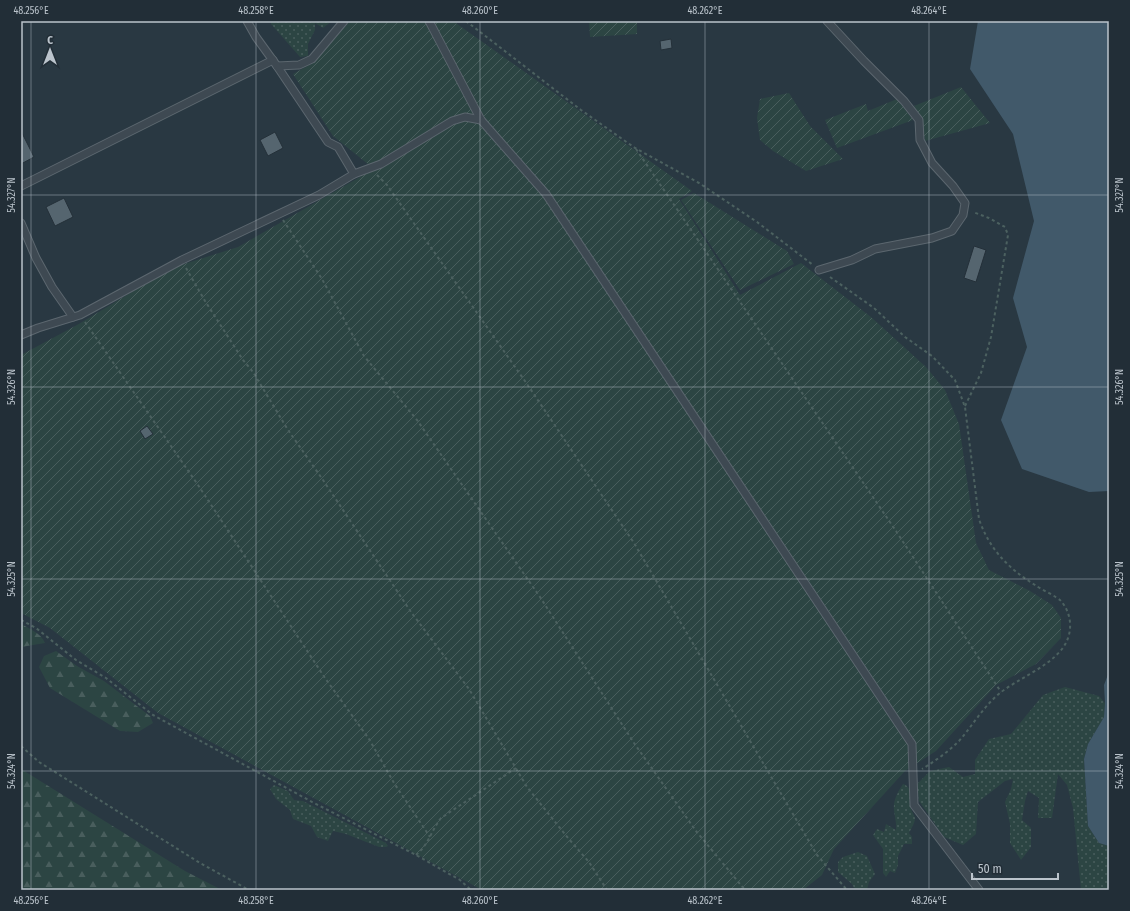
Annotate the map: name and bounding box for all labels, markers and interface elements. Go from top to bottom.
text: 48.256°E [13,5,49,17]
text: 48.258°E [238,5,274,17]
text: 48.260°E [462,5,498,17]
text: 48.262°E [687,5,723,17]
text: 48.264°E [911,5,947,17]
north arrow [30,30,70,70]
text: С [47,34,53,47]
text: 54.327°N [6,177,18,213]
text: 54.327°N [1114,177,1126,213]
text: 54.326°N [6,369,18,405]
text: 54.326°N [1114,369,1126,405]
text: 54.325°N [6,561,18,597]
text: 54.325°N [1114,561,1126,597]
text: 54.324°N [6,753,18,789]
text: 54.324°N [1114,753,1126,789]
scale bar [972,855,1058,881]
text: 50 m [978,862,1002,876]
text: 48.256°E [13,895,49,907]
text: 48.258°E [238,895,274,907]
text: 48.260°E [462,895,498,907]
text: 48.262°E [687,895,723,907]
text: 48.264°E [911,895,947,907]

